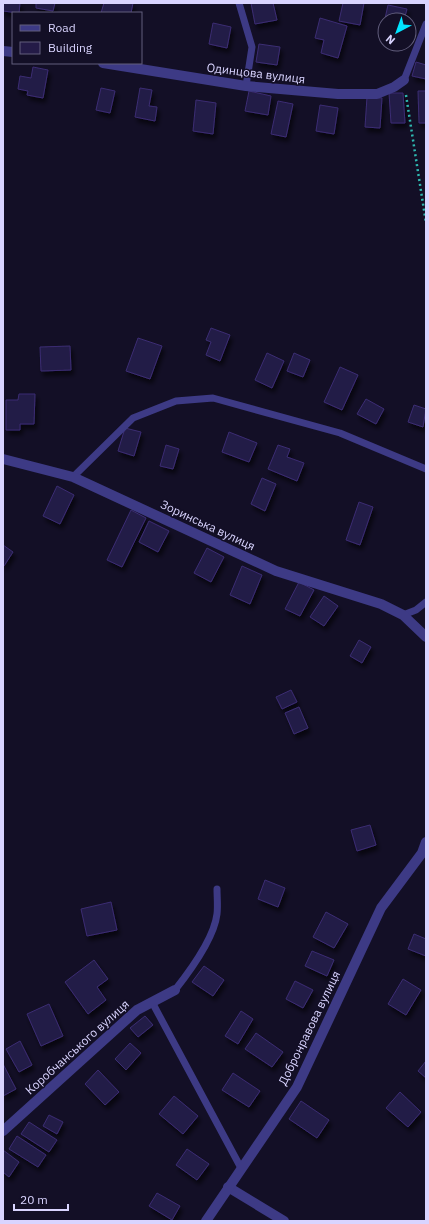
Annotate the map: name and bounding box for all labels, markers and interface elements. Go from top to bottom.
legend [12,12,142,64]
north arrow [377,12,417,52]
text: Road [48,20,76,35]
text: N [383,32,398,47]
text: Building [48,40,93,55]
street label: Одинцова вулиця [206,60,306,86]
street label: Зоринська вулиця [158,496,258,554]
street label: Добронравова вулиця [275,968,343,1088]
street label: Коробчанського вулиця [22,996,132,1098]
scale bar [14,1186,68,1212]
text: 20 m [20,1192,48,1207]

